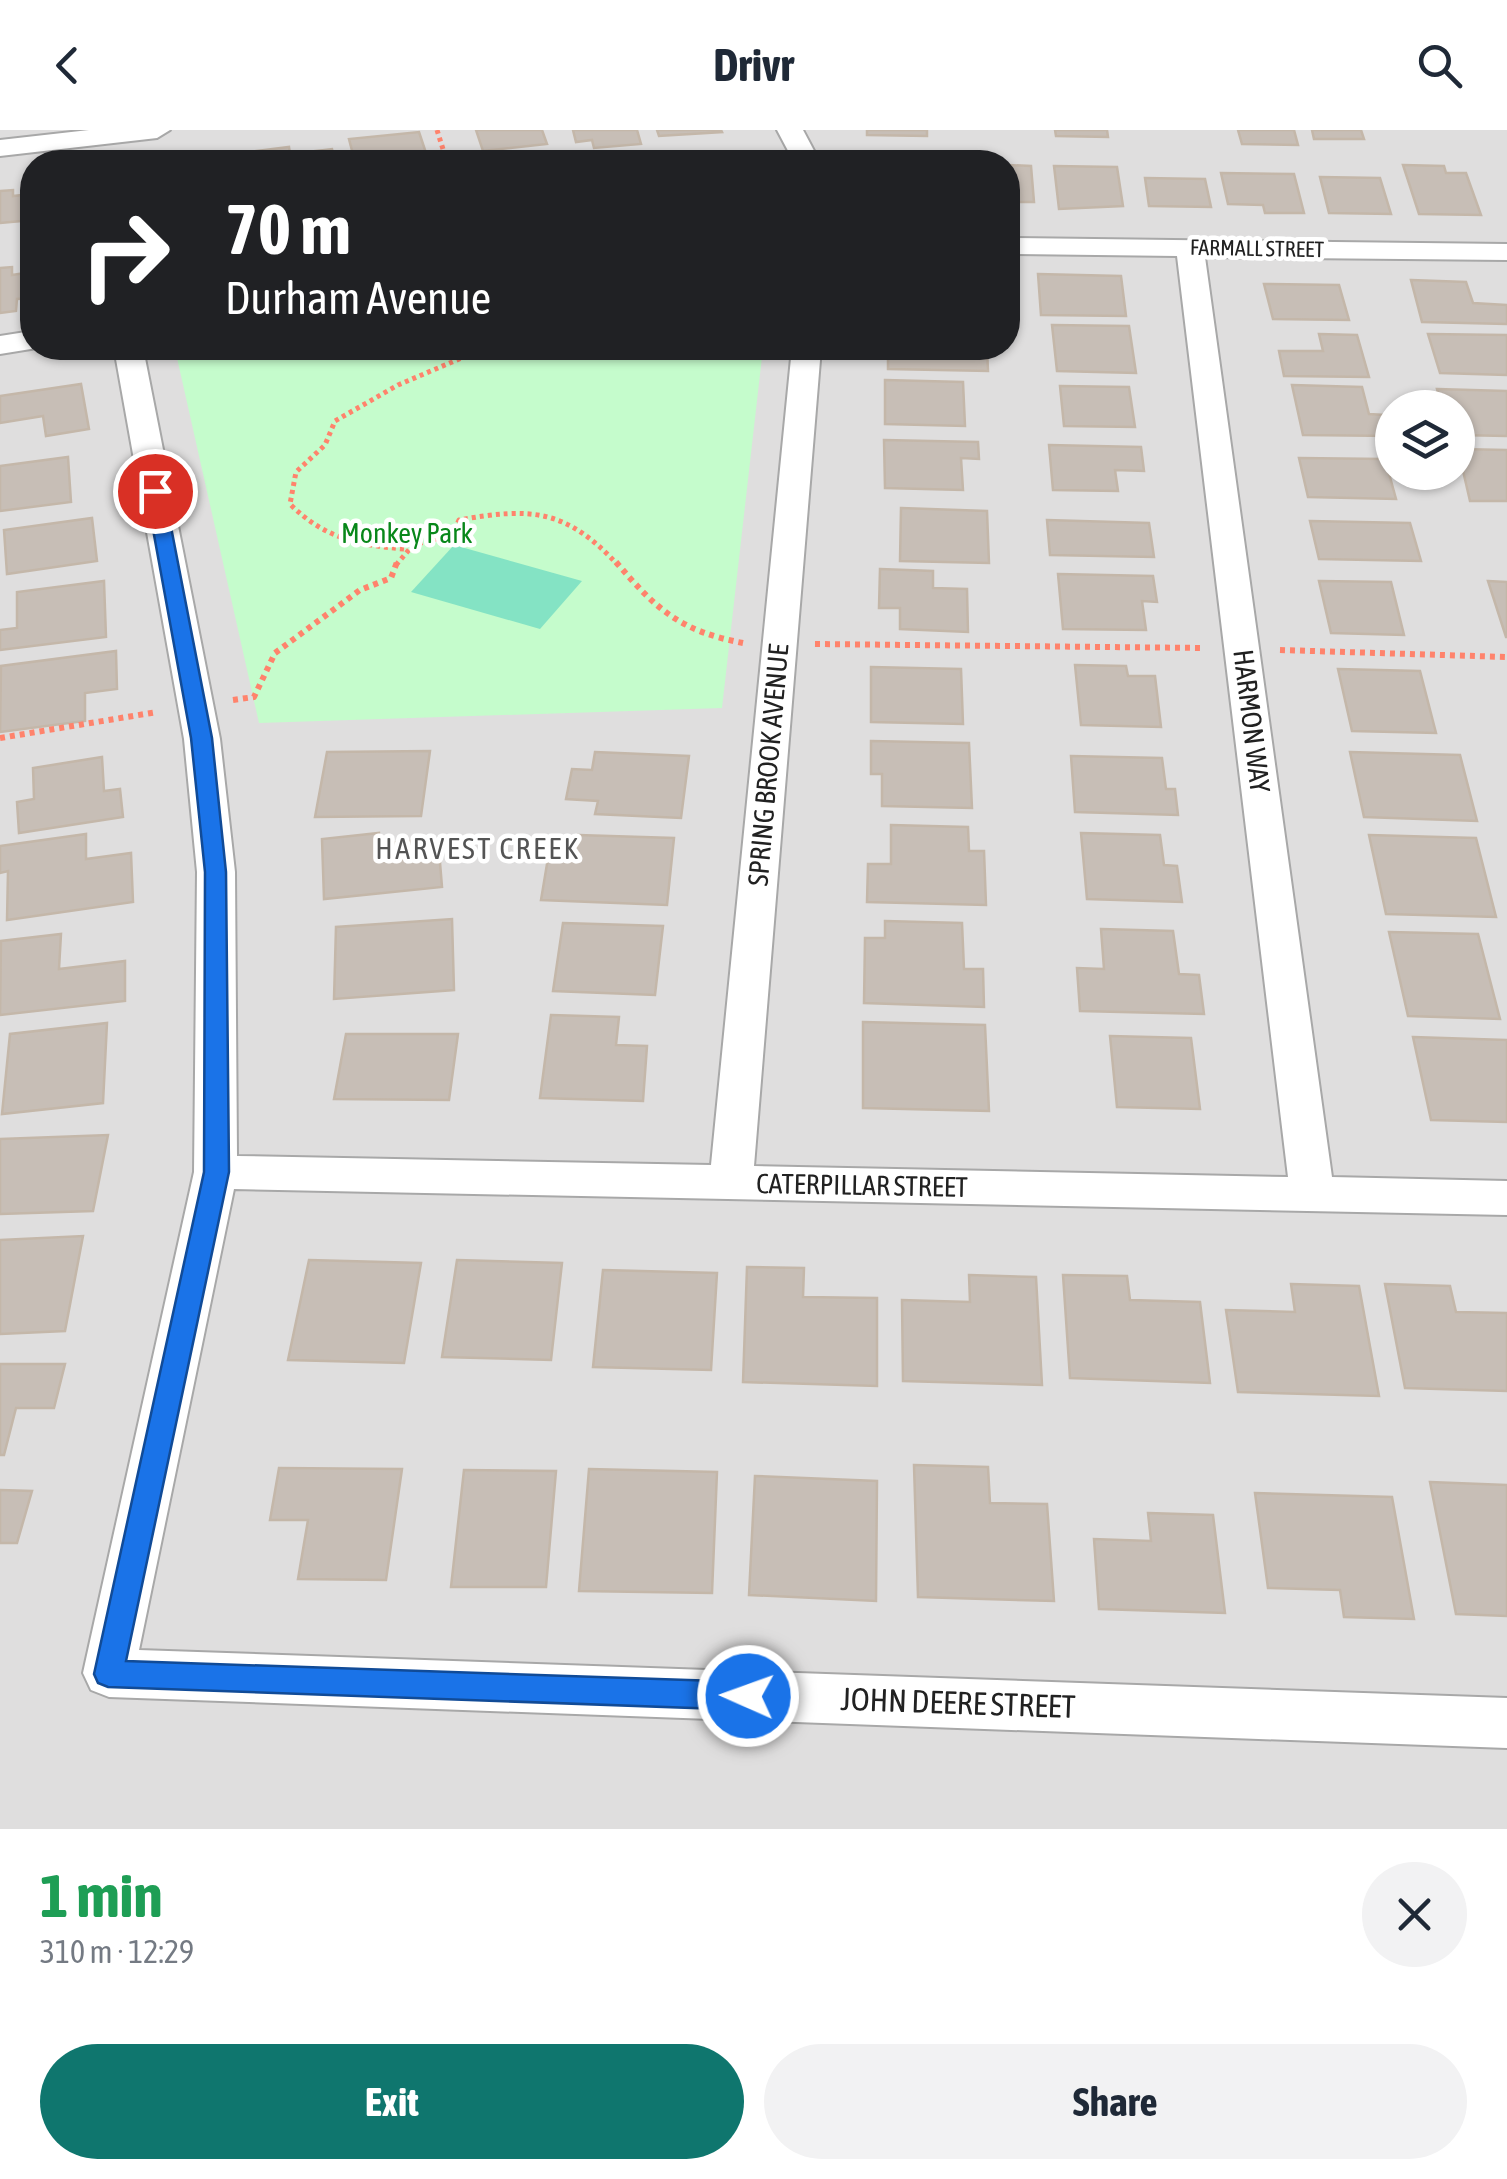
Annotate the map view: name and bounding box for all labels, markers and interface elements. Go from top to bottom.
icon: back [40,38,95,93]
icon: search [1412,38,1467,93]
text: Drivr [713,39,794,91]
text: 70 m [225,189,351,269]
icon: right [60,190,190,320]
street label: FARMALL STREET [1190,234,1325,262]
text: Durham Avenue [225,272,491,324]
map controls [1375,390,1475,490]
button: layers [1375,390,1475,490]
pin [113,449,198,534]
icon: arrive [128,464,183,519]
park label: Monkey Park [341,517,473,549]
street label: SPRING BROOK AVENUE [741,643,795,887]
street label: HARMON WAY [1227,648,1277,795]
district label: HARVEST CREEK [375,831,581,865]
street label: CATERPILLAR STREET [756,1167,968,1203]
position arrow [696,1644,800,1748]
street label: JOHN DEERE STREET [840,1680,1076,1725]
text: 1 min [40,1861,163,1930]
button: close [1362,1862,1467,1967]
text: 310 m · 12:29 [40,1933,194,1970]
button: Exit [40,2044,744,2159]
button: Share [764,2044,1467,2159]

